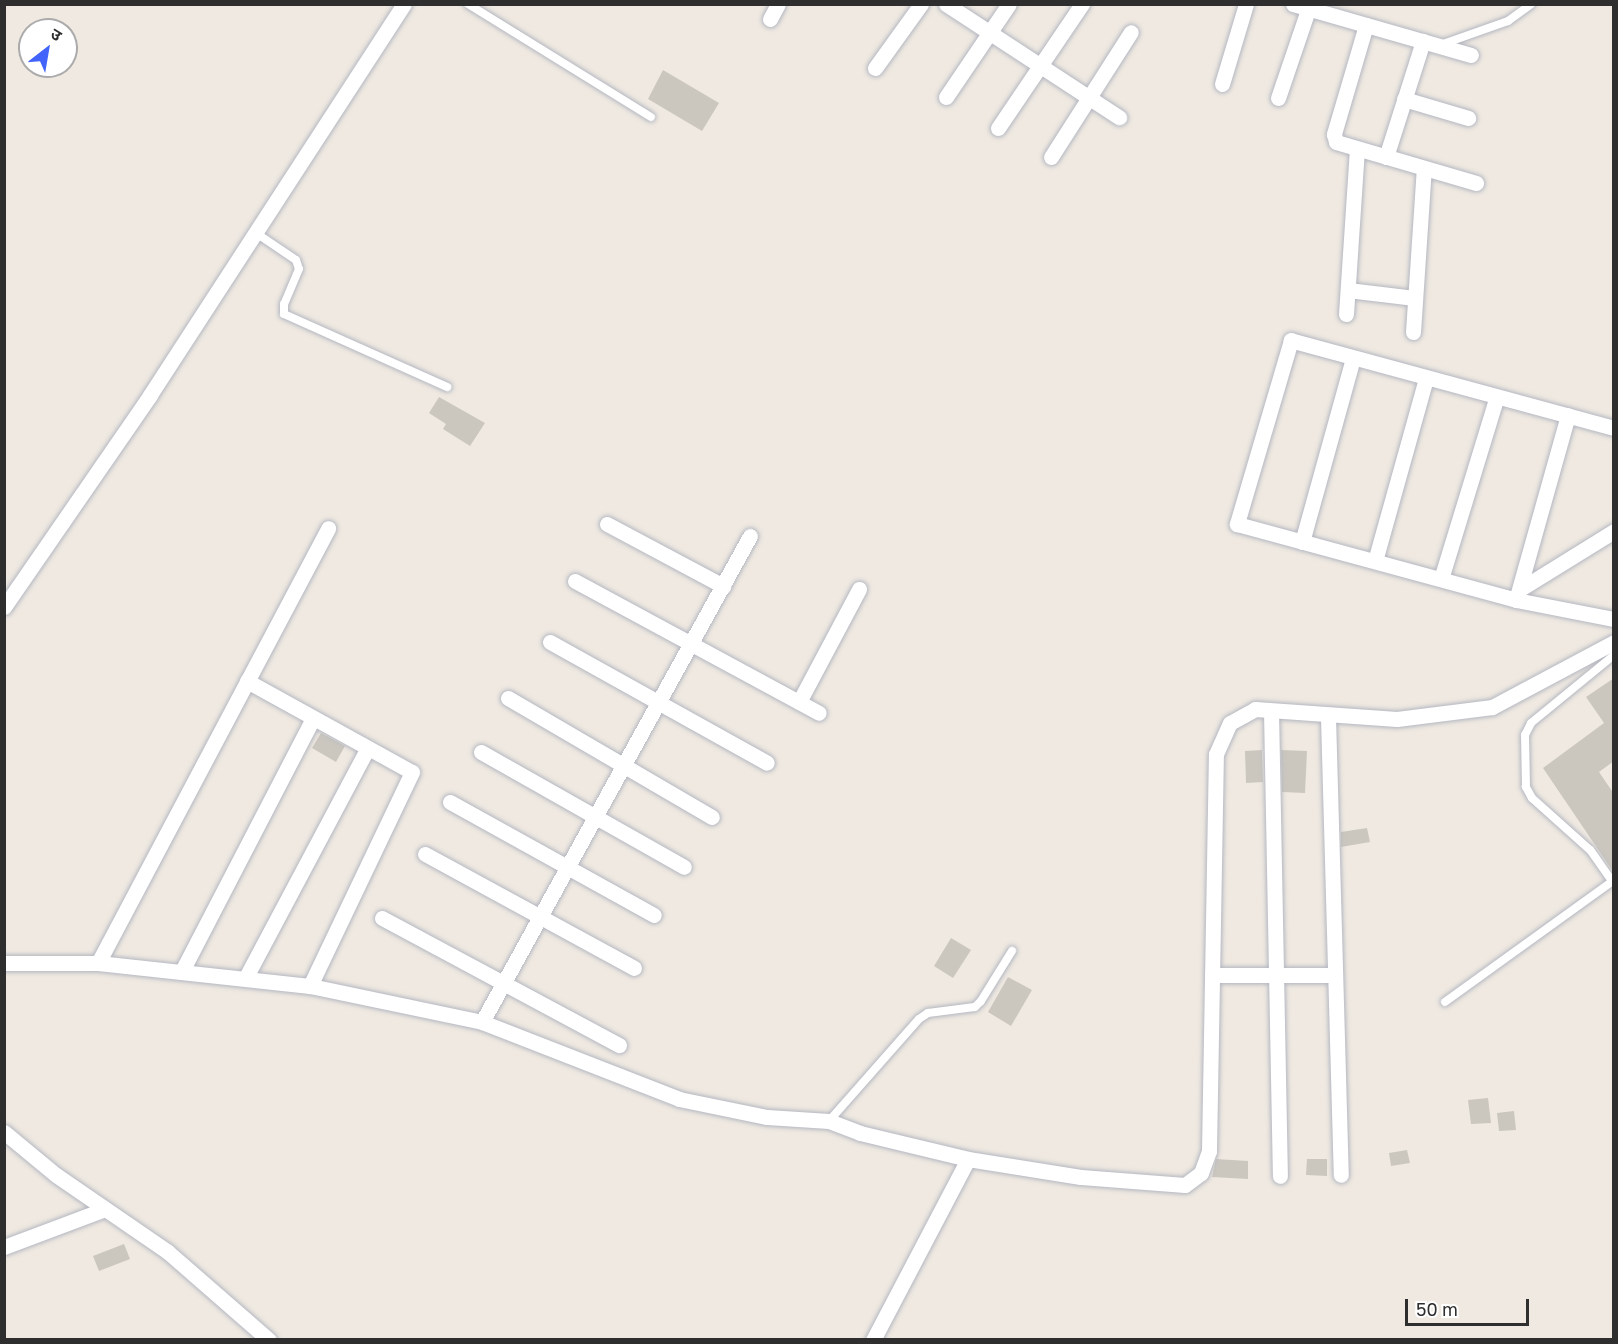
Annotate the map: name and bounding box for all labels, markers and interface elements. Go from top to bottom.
north arrow [18,18,78,78]
text: उ [47,23,65,45]
scale bar [1408,1287,1532,1325]
text: 50 m [1416,1298,1458,1320]

